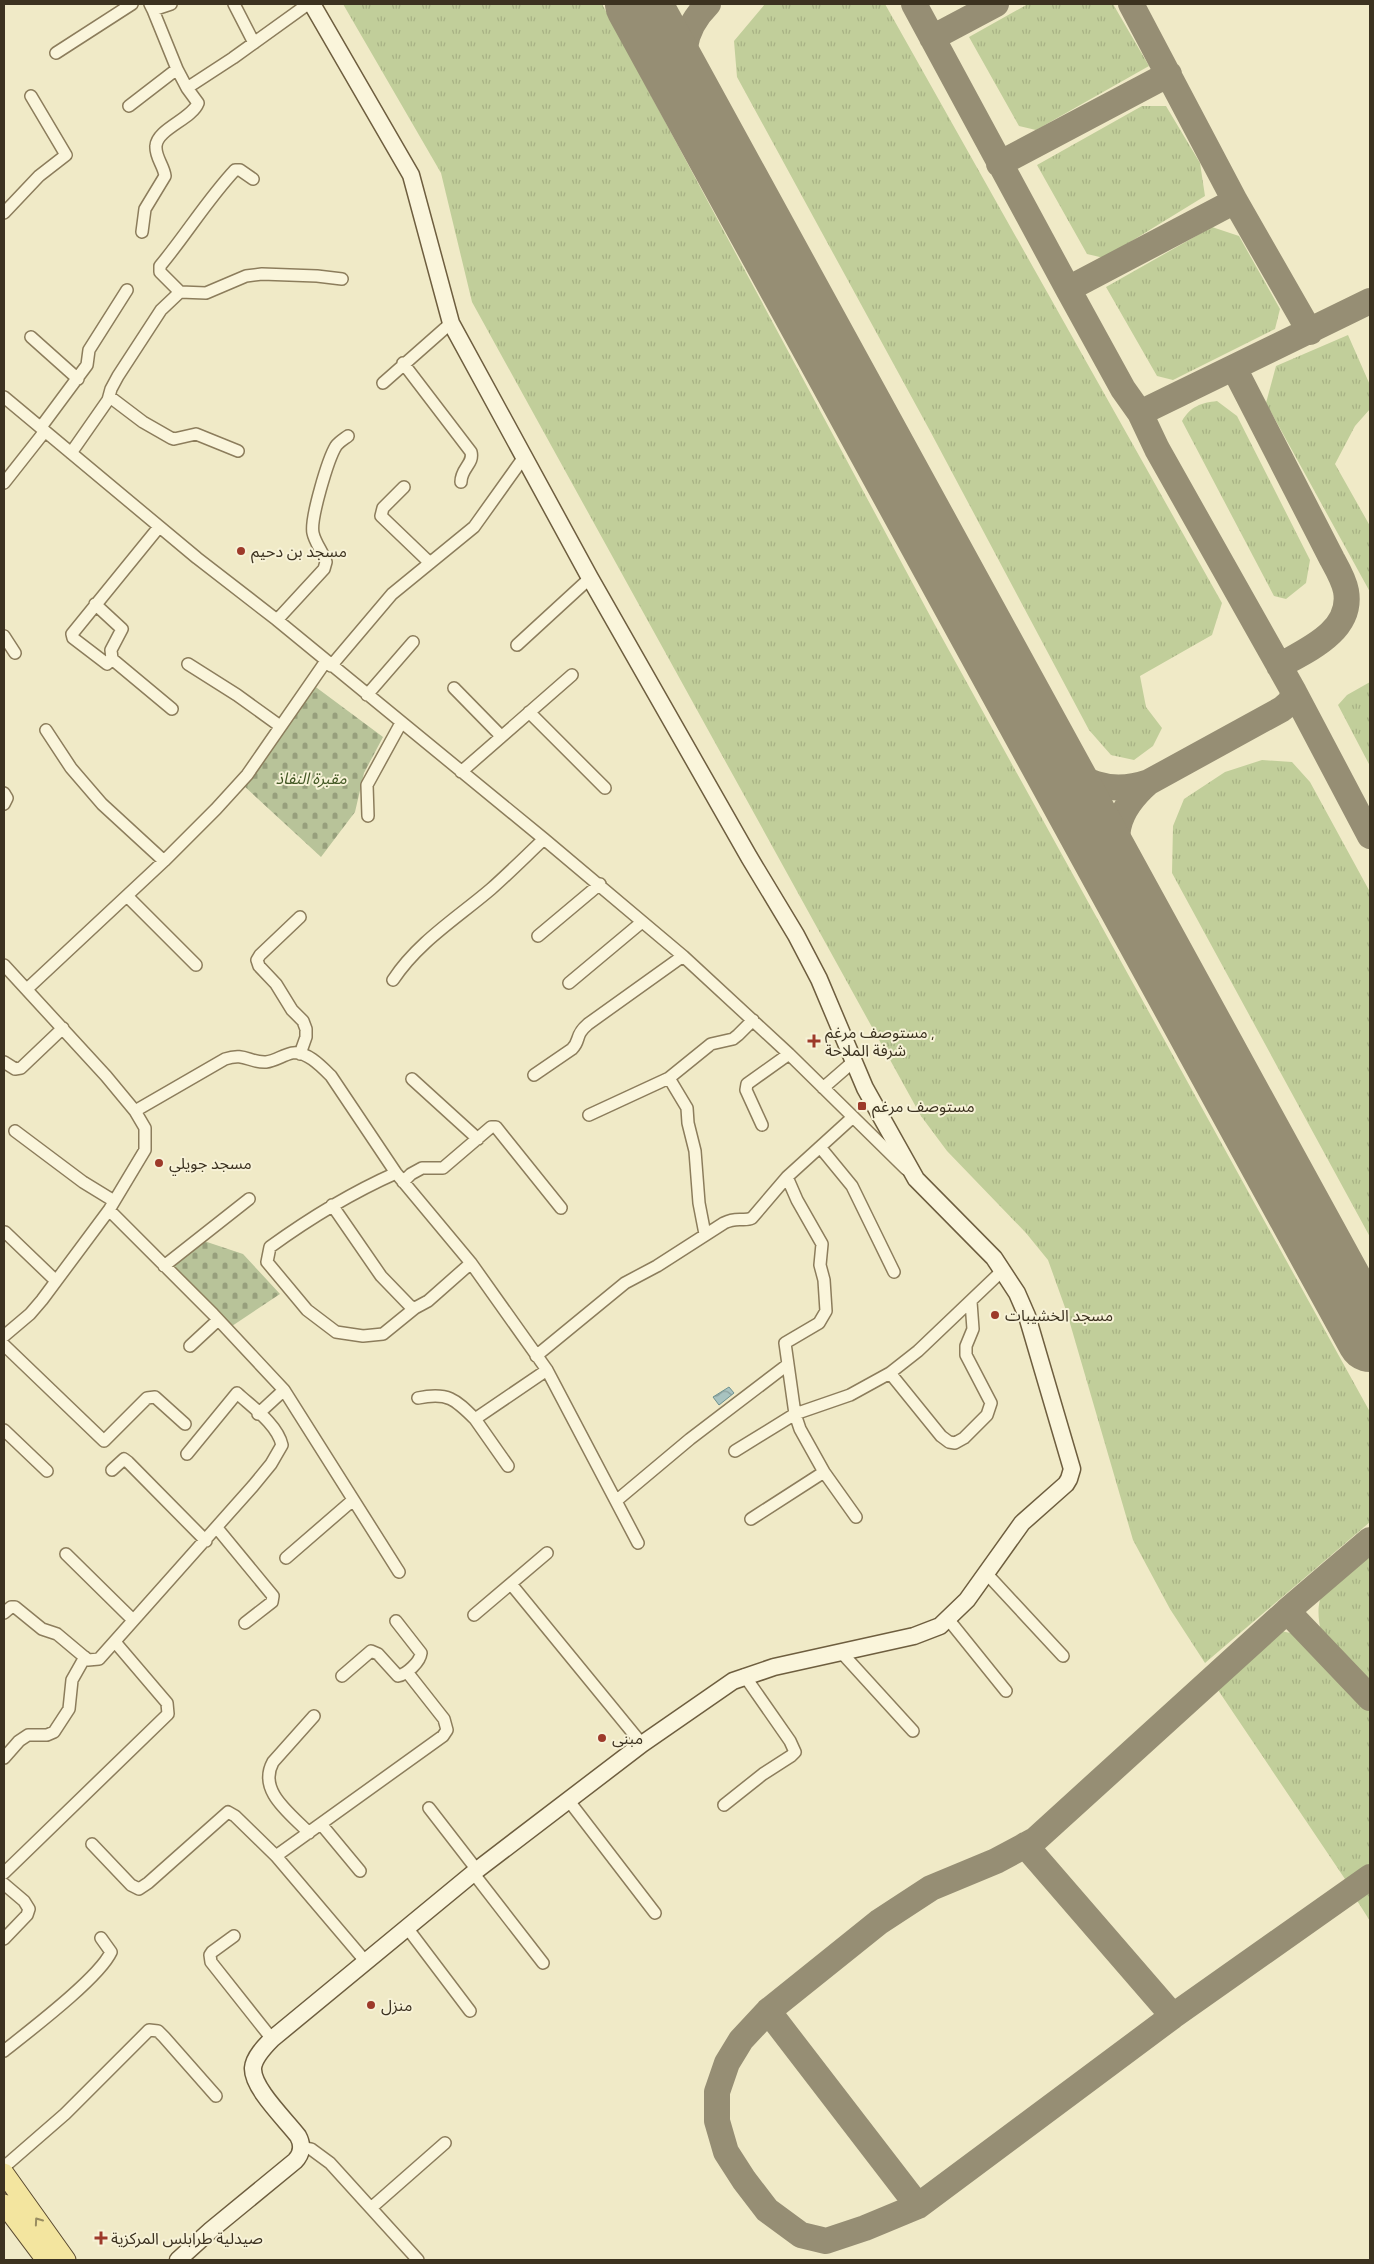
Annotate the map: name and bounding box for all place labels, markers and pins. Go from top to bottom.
place label: مسجد بن دحيم [251,542,347,564]
marker: مسجد بن دحيم [235,545,247,557]
place label: مستوصف مرغم , شرفة الملاحة [825,1023,934,1060]
marker: مستوصف مرغم , شرفة الملاحة [807,1034,821,1048]
place label: مستوصف مرغم [872,1097,975,1119]
marker: مستوصف مرغم [856,1100,868,1112]
place label: مسجد جويلي [169,1154,252,1176]
marker: مسجد جويلي [153,1157,165,1169]
place label: مسجد الخشيبات [1005,1306,1113,1325]
marker: مسجد الخشيبات [989,1309,1001,1321]
place label: مبنى [612,1729,643,1748]
marker: مبنى [596,1732,608,1744]
place label: منزل [381,1996,412,2016]
marker: منزل [365,1999,377,2011]
place label: صيدلية طرابلس المركزية [111,2229,263,2248]
marker: صيدلية طرابلس المركزية [95,2232,107,2244]

